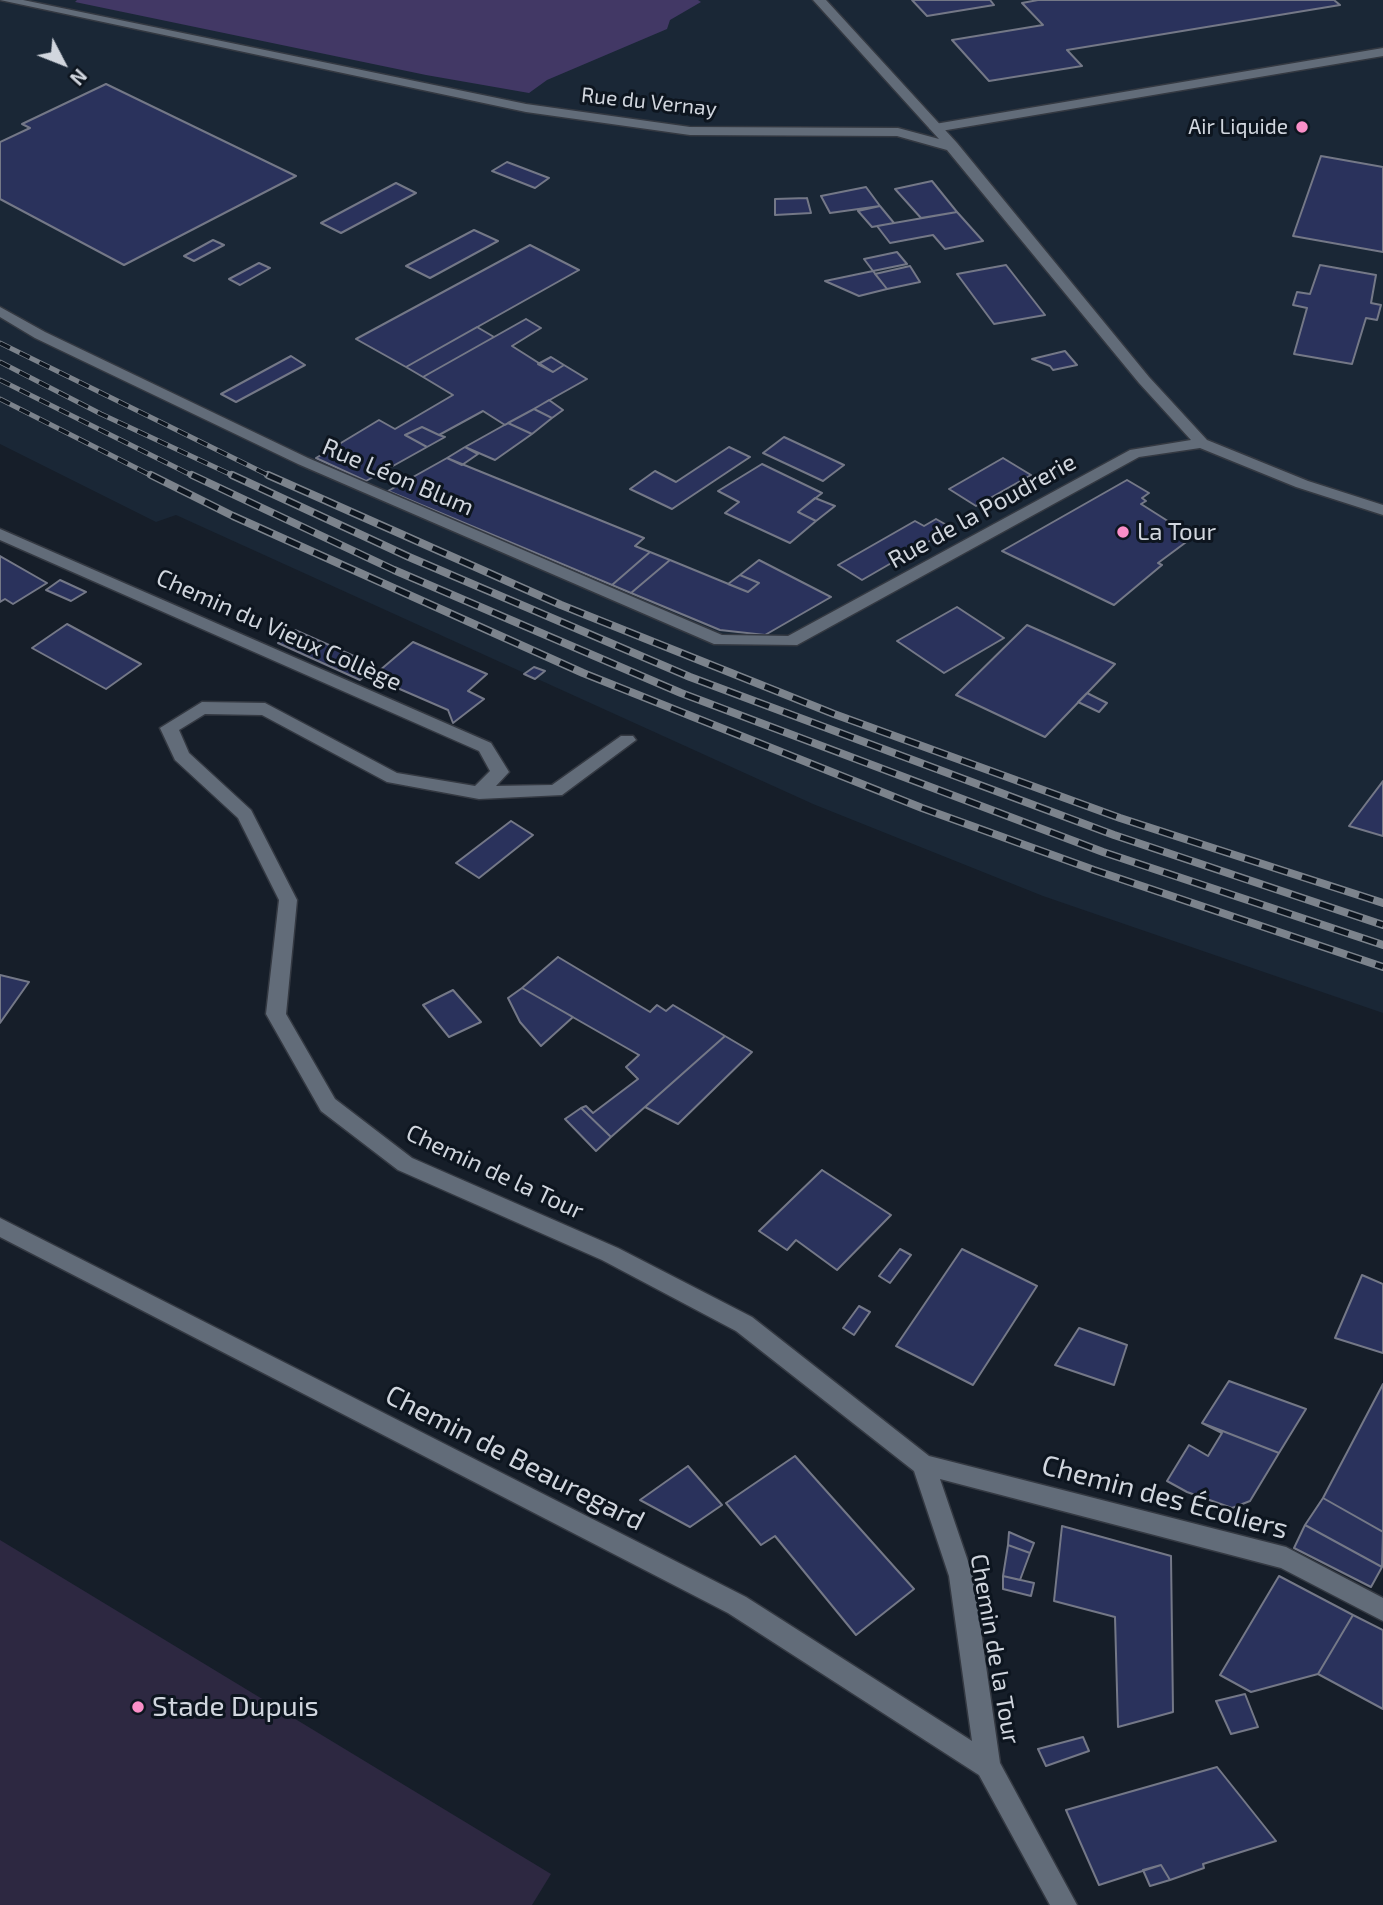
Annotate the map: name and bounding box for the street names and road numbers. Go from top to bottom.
street label: Rue du Vernay [580,82,718,122]
street label: Rue Léon Blum [318,432,478,522]
street label: Rue de la Poudrerie [883,447,1081,575]
street label: Chemin du Vieux Collège [152,563,406,697]
street label: Chemin de la Tour [402,1118,588,1226]
street label: Chemin de Beauregard [380,1378,650,1538]
street label: Chemin des Écoliers [1038,1448,1292,1546]
street label: Chemin de la Tour [964,1552,1026,1746]

